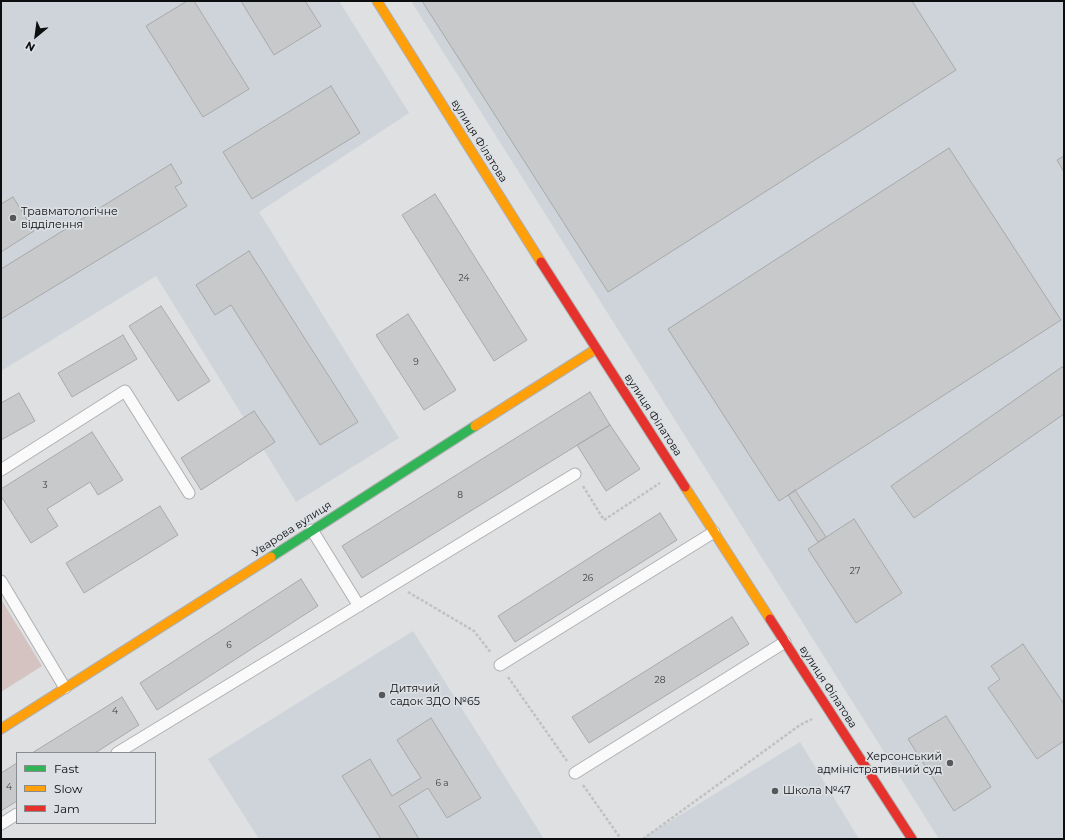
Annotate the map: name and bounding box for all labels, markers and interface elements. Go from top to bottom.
north arrow [16,16,56,56]
text: N [23,38,37,55]
street label: вулиця Філатова [448,97,510,185]
place label: Травматологічне відділення [21,205,118,231]
marker: Травматологічне відділення [8,213,18,223]
house number: 24 [459,273,469,283]
house number: 9 [413,357,419,367]
street label: вулиця Філатова [621,371,685,459]
house number: 3 [42,480,48,490]
house number: 8 [457,490,463,500]
street label: Уварова вулиця [250,498,334,560]
house number: 27 [850,566,860,576]
house number: 26 [583,573,593,583]
house number: 6 [226,640,232,650]
street label: вулиця Філатова [796,643,860,731]
house number: 28 [655,675,665,685]
place label: Дитячий садок ЗДО №65 [390,682,480,708]
marker: Дитячий садок ЗДО №65 [377,690,387,700]
house number: 4 [112,706,118,716]
place label: Херсонський адміністративний суд [817,750,942,776]
legend [16,752,156,824]
marker: Херсонський адміністративний суд [945,758,955,768]
text: Fast [54,761,79,776]
house number: 6 а [435,778,449,788]
text: Slow [54,781,83,796]
house number: 4 [6,782,12,792]
place label: Школа №47 [783,784,851,798]
marker: Школа №47 [770,786,780,796]
text: Jam [54,801,80,816]

